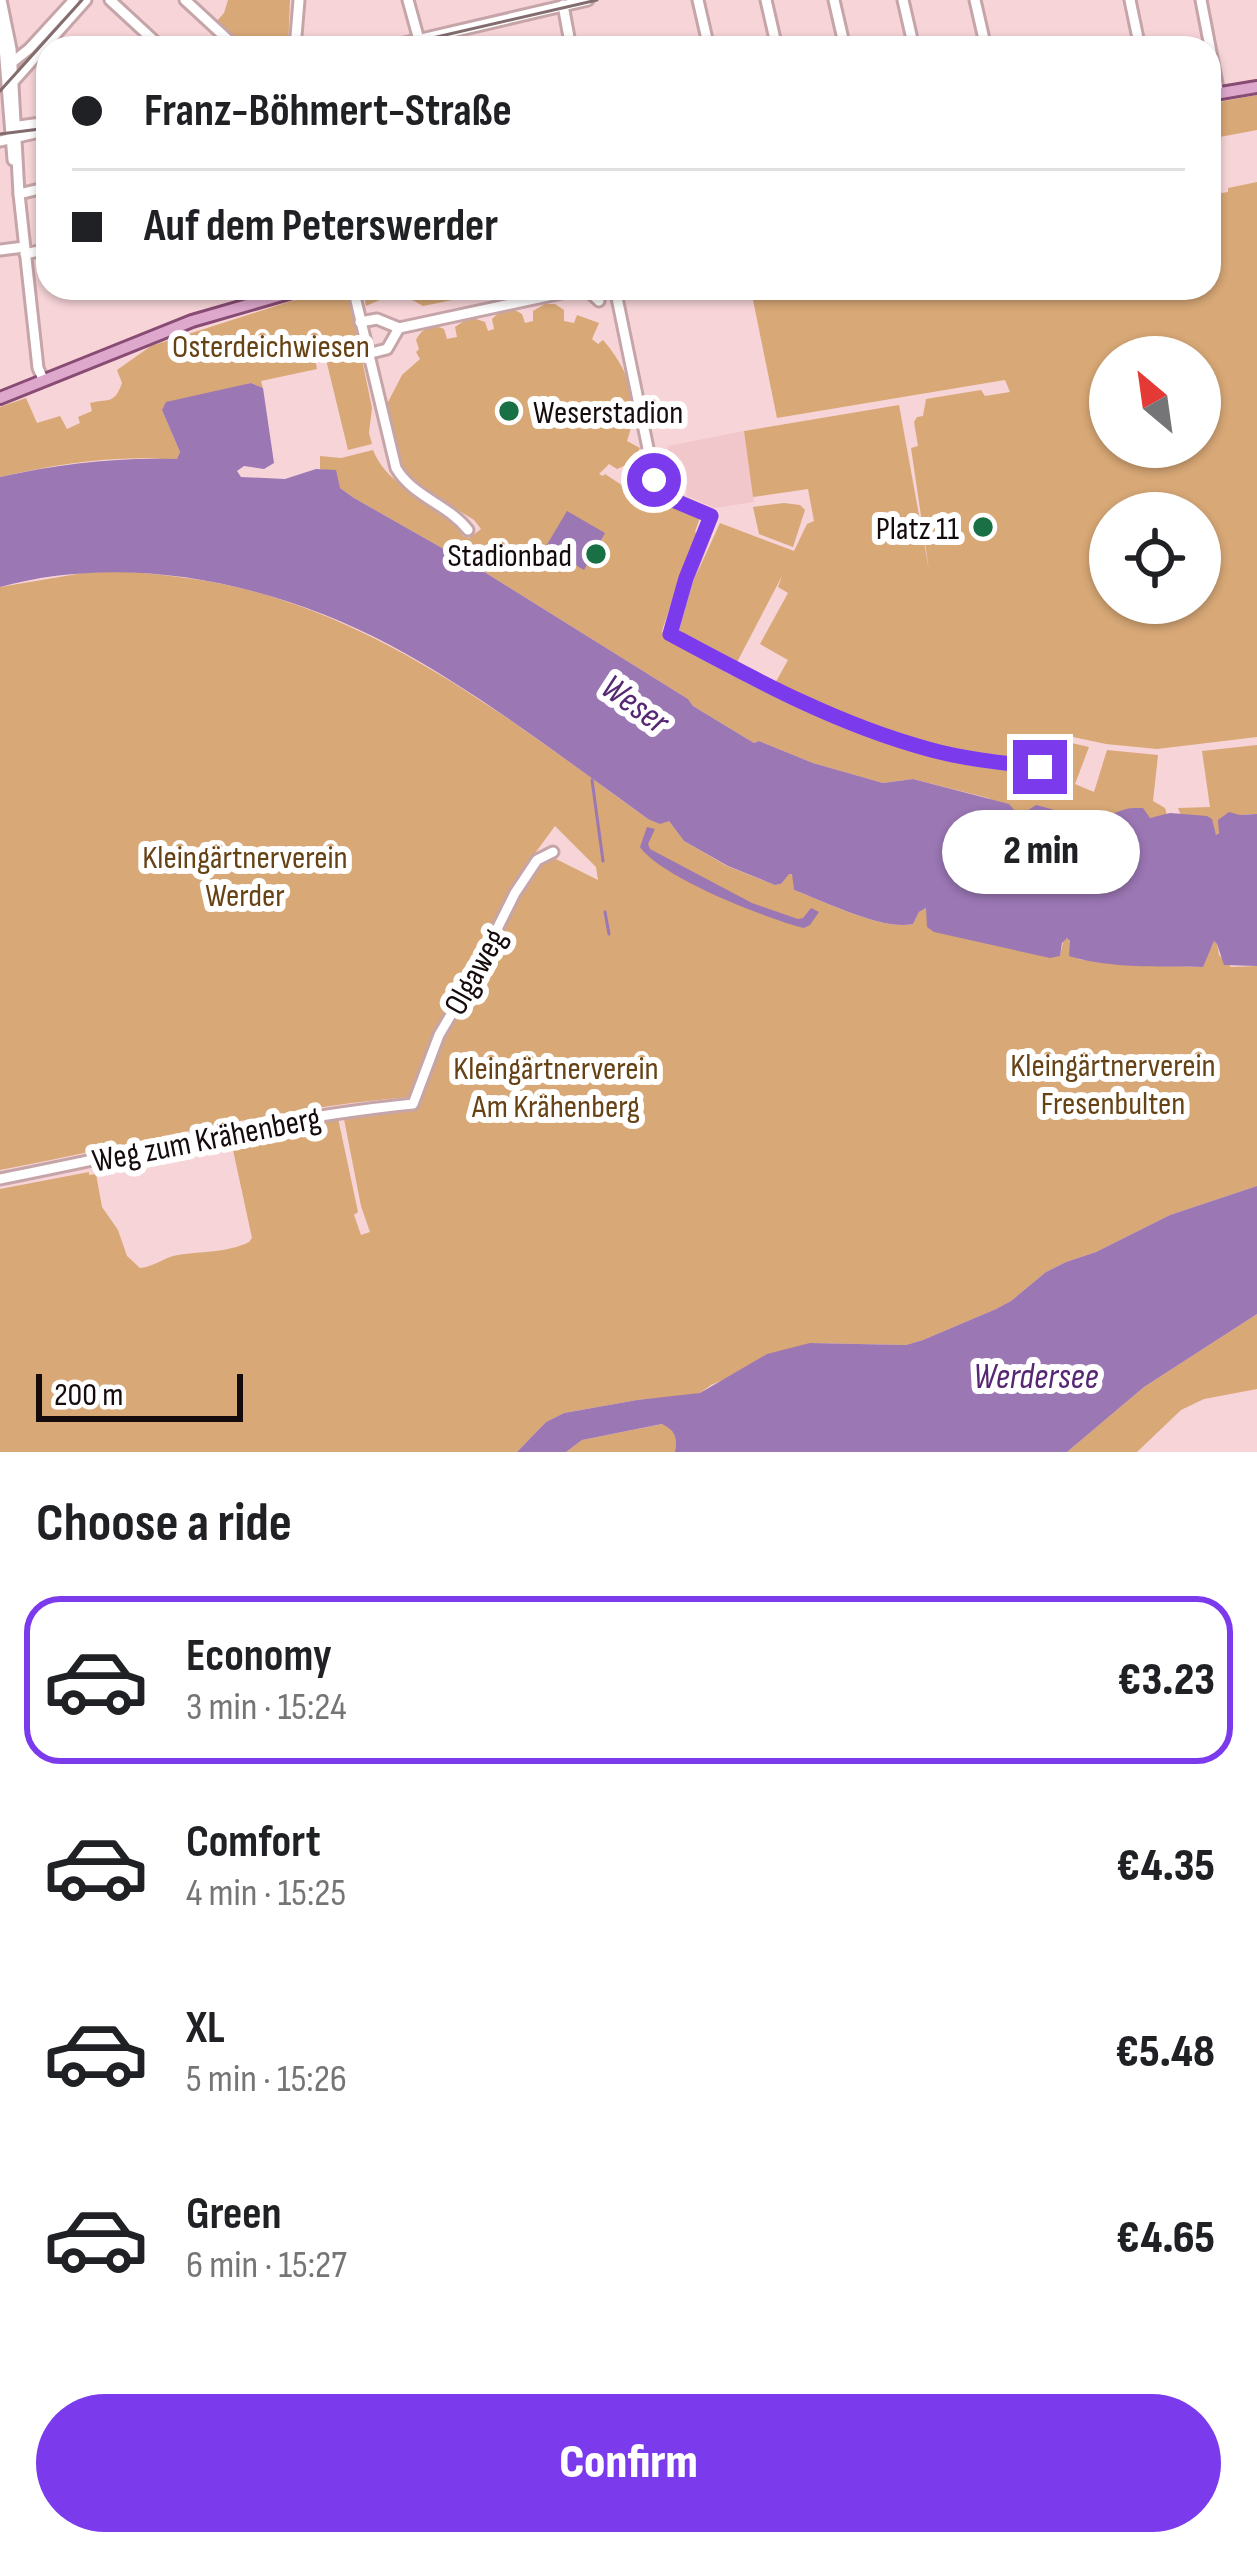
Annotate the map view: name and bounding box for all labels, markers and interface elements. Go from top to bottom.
text: Franz-Böhmert-Straße [144,84,512,139]
text: Auf dem Peterswerder [144,199,498,254]
park label: Osterdeichwiesen [172,327,370,367]
north arrow [1089,336,1221,468]
map controls [1089,336,1221,624]
place label: Weserstadion [533,393,683,433]
marker: Weserstadion [496,398,522,424]
route start [627,453,681,507]
button: locate [1089,492,1221,624]
place label: Platz 11 [876,509,959,549]
marker: Platz 11 [970,514,996,540]
place label: Stadionbad [447,536,572,576]
marker: Stadionbad [583,541,609,567]
water label: Weser [592,666,678,745]
route end [1013,740,1067,794]
callout: 2 min [941,809,1139,893]
text: 2 min [1003,828,1079,875]
park label: Kleingärtnerverein Werder [142,838,348,916]
street label: Olgaweg [436,922,516,1022]
park label: Kleingärtnerverein Fresenbulten [1010,1046,1216,1124]
park label: Kleingärtnerverein Am Krähenberg [453,1049,659,1127]
street label: Weg zum Krähenberg [89,1098,324,1182]
water label: Werdersee [973,1356,1099,1399]
scale bar [36,1368,243,1421]
text: 200 m [54,1375,123,1415]
text: Choose a ride [36,1491,292,1556]
icon: car [42,1626,150,1734]
text: Economy [186,1629,332,1684]
text: €3.23 [1118,1653,1215,1708]
text: 3 min · 15:24 [186,1684,347,1731]
icon: car [42,1812,150,1920]
text: Comfort [186,1815,321,1870]
text: €4.35 [1116,1839,1215,1894]
text: 4 min · 15:25 [186,1870,346,1917]
icon: car [42,1998,150,2106]
text: XL [186,2001,225,2056]
text: €5.48 [1115,2025,1215,2080]
text: 5 min · 15:26 [186,2056,347,2103]
icon: car [42,2184,150,2292]
text: Green [186,2187,282,2242]
text: €4.65 [1116,2211,1215,2266]
text: 6 min · 15:27 [186,2242,347,2289]
button: Confirm [36,2394,1221,2532]

